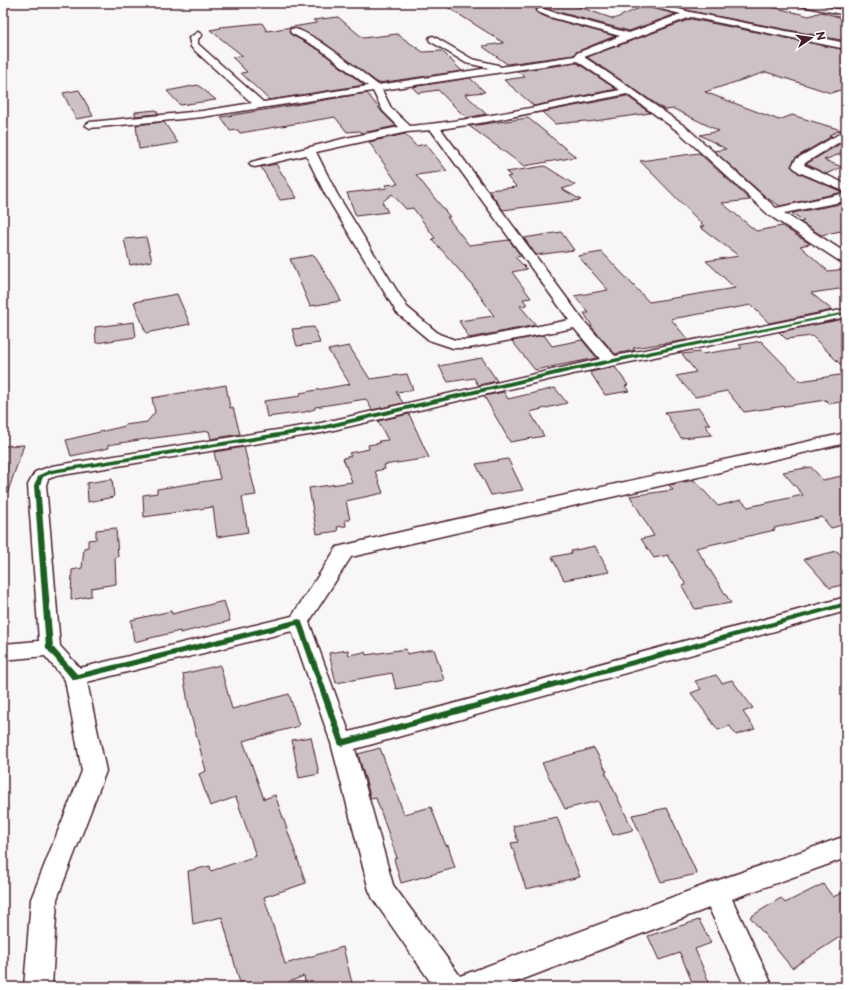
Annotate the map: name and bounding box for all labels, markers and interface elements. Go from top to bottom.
north arrow [791,18,831,58]
text: N [812,29,831,42]

